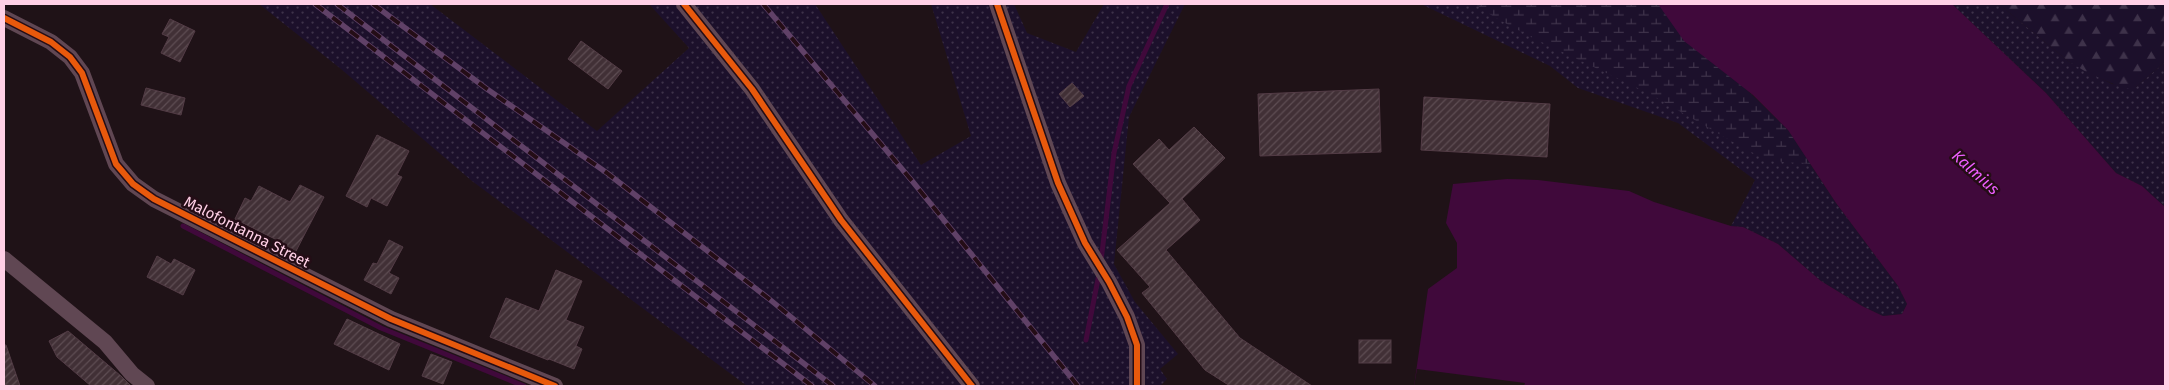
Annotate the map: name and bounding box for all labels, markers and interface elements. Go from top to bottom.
water label: Kalmius [1948,146,2003,199]
street label: Malofontanna Street [181,192,314,272]

